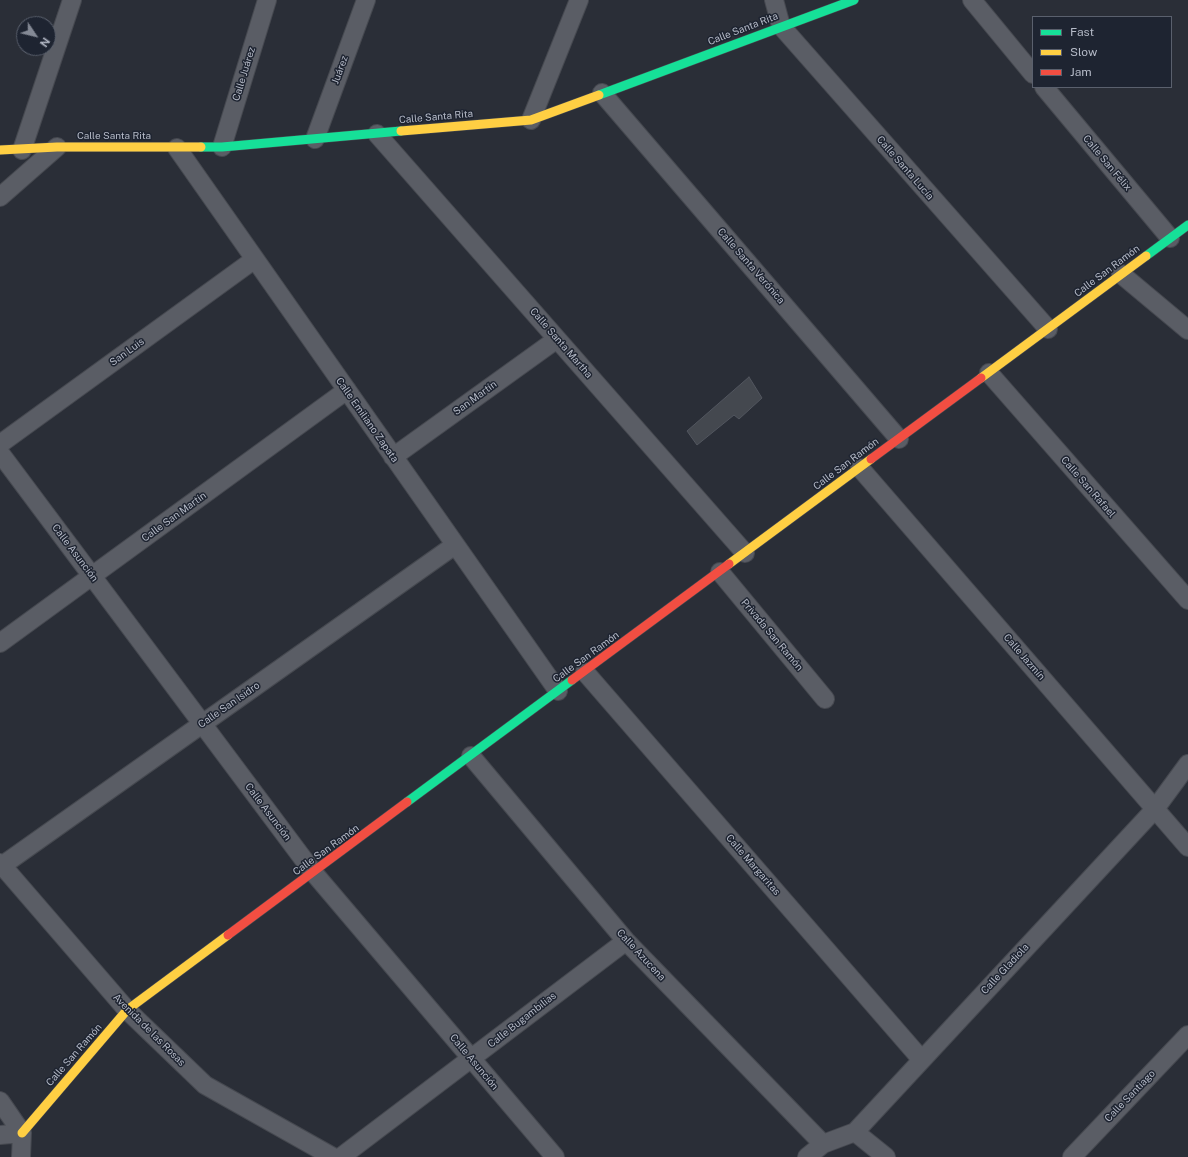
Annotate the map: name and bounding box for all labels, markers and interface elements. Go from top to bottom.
street label: Calle Santa Rita [706,10,780,48]
north arrow [16,16,56,56]
legend [1032,16,1172,88]
text: Fast [1070,25,1094,39]
text: N [38,35,52,49]
text: Slow [1070,45,1097,59]
street label: Calle Juárez [230,46,258,102]
street label: Juárez [329,54,351,86]
text: Jam [1070,65,1092,79]
street label: Calle Santa Rita [399,108,473,126]
street label: Calle Santa Rita [77,130,151,142]
street label: Calle San Félix [1080,133,1134,193]
street label: Calle Santa Lucía [874,134,936,202]
street label: Calle Santa Verónica [715,226,787,306]
street label: Calle San Ramón [1072,243,1142,299]
street label: Calle Santa Martha [527,305,595,381]
street label: San Luis [107,336,147,368]
street label: Calle Emiliano Zapata [333,375,401,465]
street label: San Martín [451,378,499,418]
street label: Calle San Ramón [811,436,881,492]
street label: Calle San Rafael [1058,454,1118,520]
street label: Calle San Martín [139,490,209,544]
street label: Calle Asunción [49,522,101,584]
street label: Privada San Ramón [739,597,805,673]
street label: Calle San Ramón [551,629,621,685]
street label: Calle Jazmín [1001,631,1047,683]
street label: Calle San Isidro [196,679,262,731]
street label: Calle Asunción [242,781,294,843]
street label: Calle San Ramón [291,822,361,878]
street label: Calle Margaritas [723,832,783,898]
street label: Calle Azucena [614,927,668,983]
street label: Calle Gladiola [979,941,1031,997]
street label: Calle Bugambilias [485,990,559,1050]
street label: Avenida de las Rosas [110,991,188,1069]
street label: Calle San Ramón [44,1021,104,1089]
street label: Calle Asunción [447,1032,501,1092]
street label: Calle Santiago [1102,1068,1158,1124]

